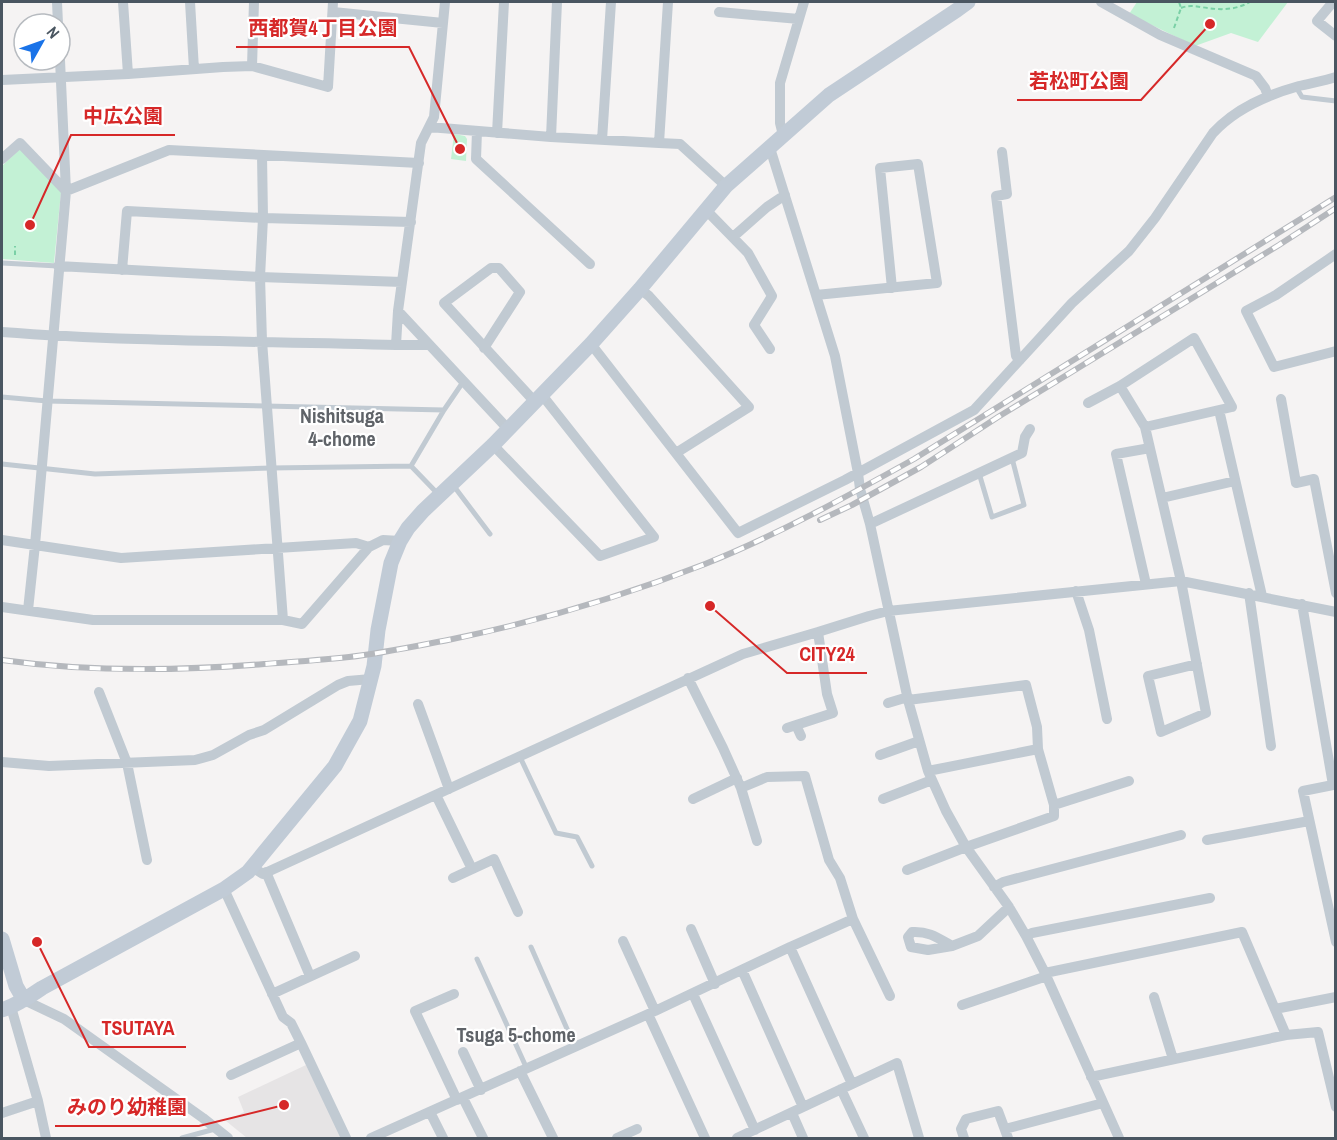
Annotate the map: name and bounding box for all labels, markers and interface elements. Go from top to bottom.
callout: 西都賀4丁目公園 [236,9,409,47]
north arrow [12,12,72,72]
text: 西都賀4丁目公園 [248,14,398,41]
text: N [42,22,65,43]
callout: 若松町公園 [1017,62,1141,100]
text: 若松町公園 [1029,67,1129,94]
callout: 中広公園 [71,97,175,135]
text: 中広公園 [83,102,163,129]
district label: Nishitsuga 4-chome [300,402,384,452]
callout: CITY24 [787,635,867,673]
text: CITY24 [799,640,855,667]
callout: TSUTAYA [89,1009,186,1047]
text: TSUTAYA [101,1014,175,1041]
district label: Tsuga 5-chome [456,1021,576,1048]
callout: みのり幼稚園 [55,1088,199,1126]
text: みのり幼稚園 [67,1093,187,1120]

